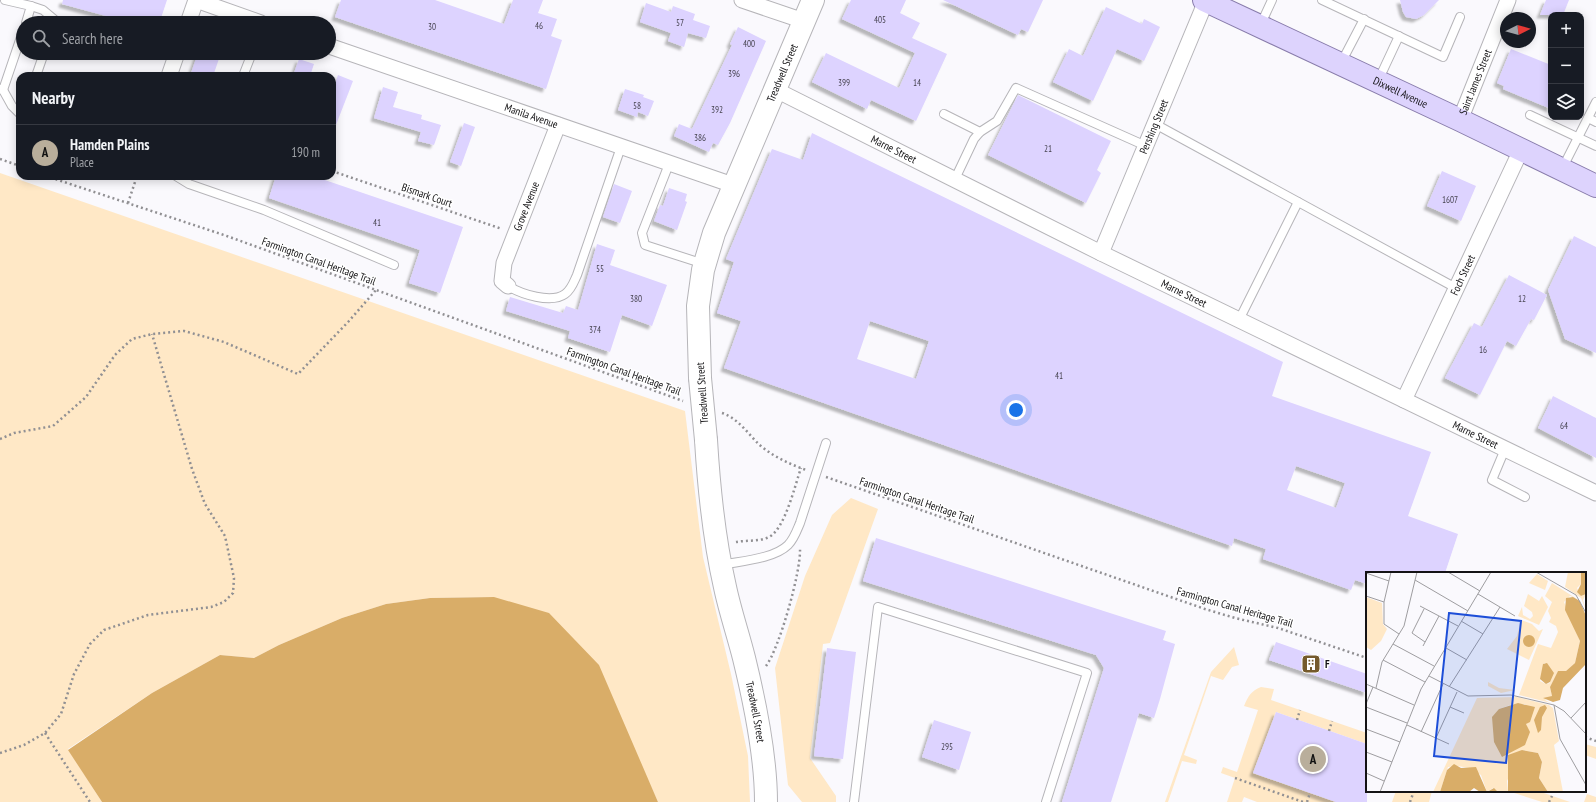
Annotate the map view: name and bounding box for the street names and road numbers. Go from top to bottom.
street label: Treadwell Street [763,42,801,104]
street label: Saint James Street [1456,47,1495,117]
street label: Dixwell Avenue [1371,73,1430,111]
street label: Pershing Street [1136,97,1171,156]
street label: Manila Avenue [503,100,560,131]
street label: Marne Street [869,132,919,166]
street label: Grove Avenue [510,179,542,233]
street label: Bismark Court [400,180,454,210]
street label: Farmington Canal Heritage Trail [260,234,378,288]
street label: Foch Street [1447,252,1478,298]
street label: Marne Street [1159,276,1209,310]
street label: Farmington Canal Heritage Trail [565,344,683,398]
street label: Treadwell Street [693,362,711,424]
street label: Marne Street [1450,418,1501,452]
street label: Farmington Canal Heritage Trail [858,474,977,526]
street label: Farmington Canal Heritage Trail [1175,584,1295,630]
street label: Treadwell Street [743,680,768,743]

